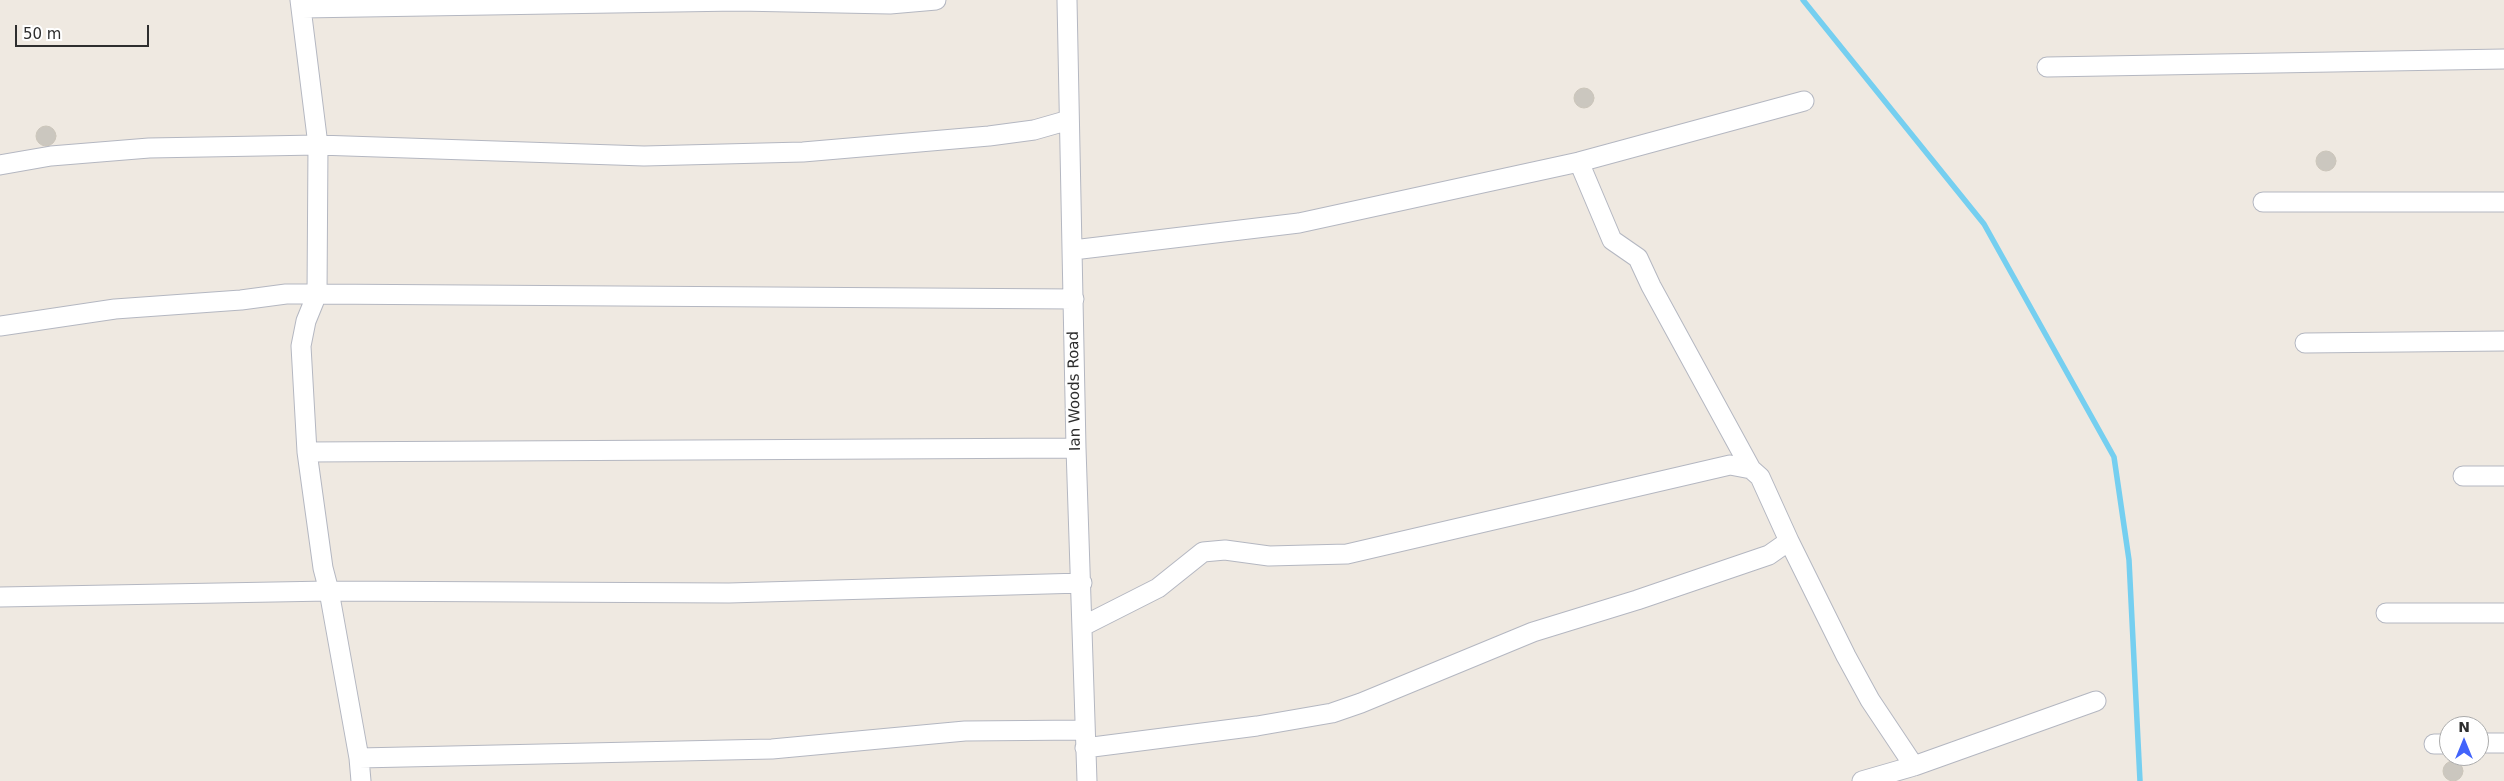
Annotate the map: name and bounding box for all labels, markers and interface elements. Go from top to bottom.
scale bar [18,15,151,47]
text: 50 m [23,25,61,43]
street label: Ian Woods Road [1065,331,1085,451]
north arrow [2439,716,2489,766]
text: N [2458,719,2470,735]

